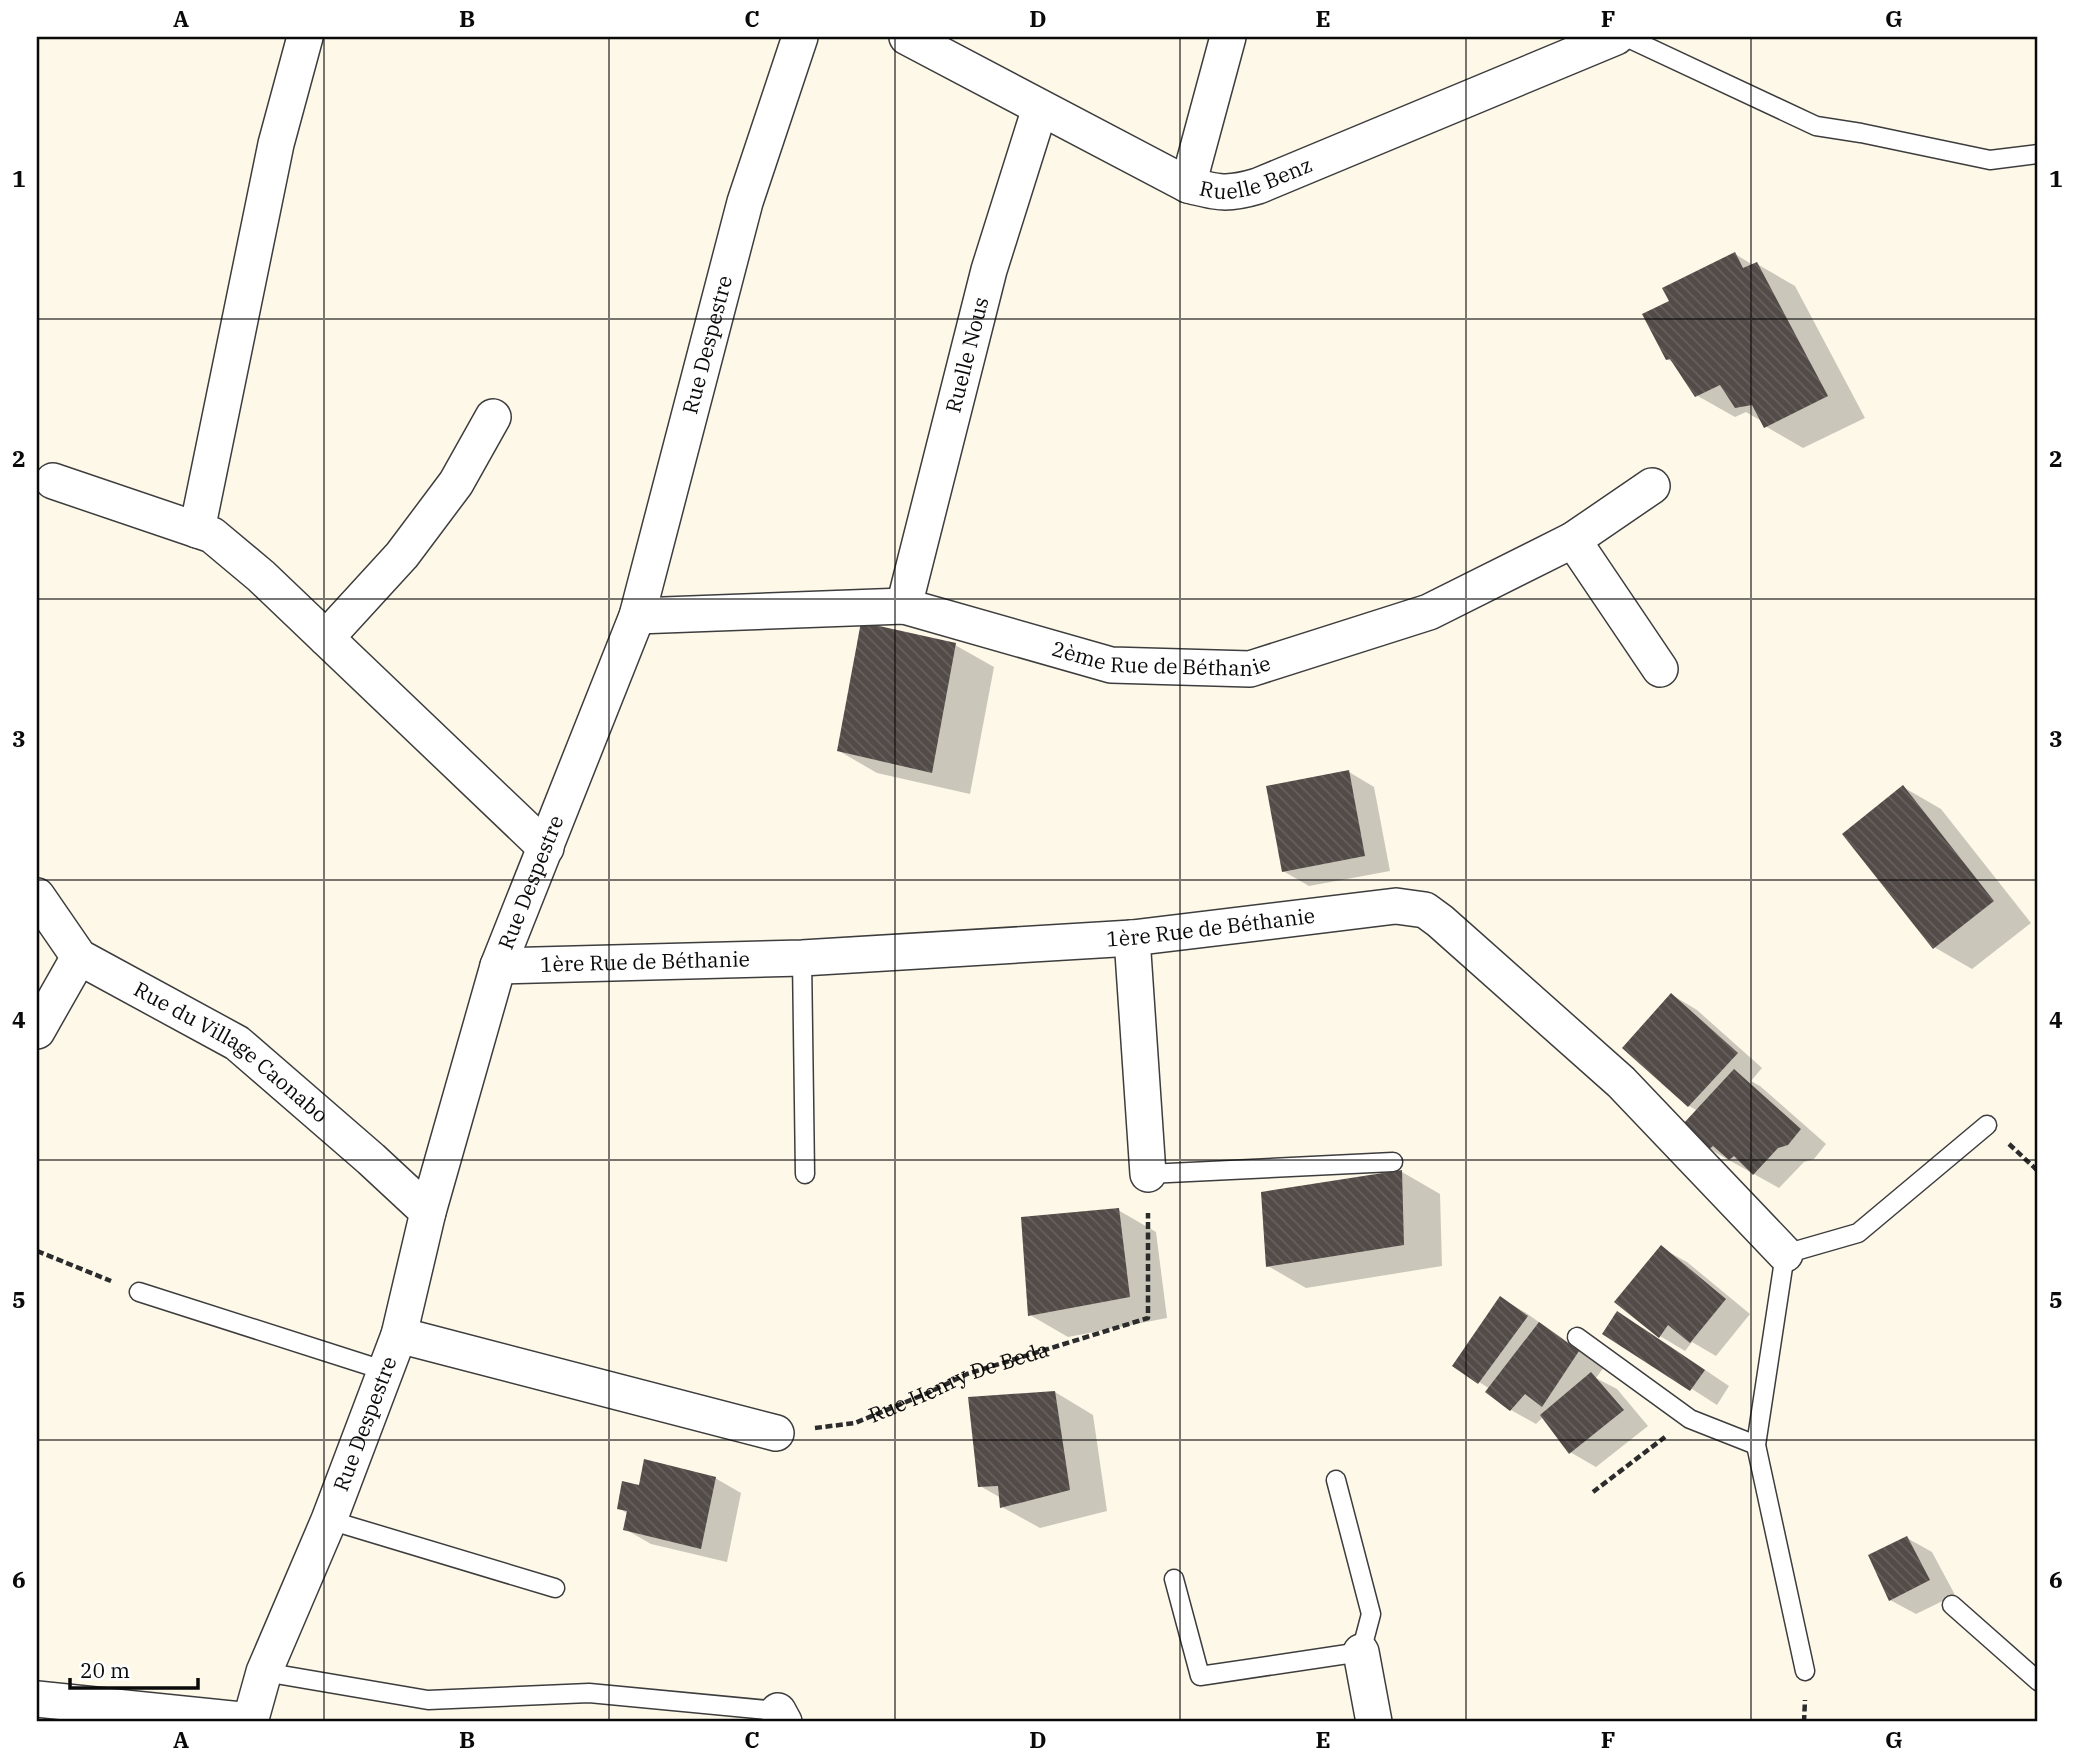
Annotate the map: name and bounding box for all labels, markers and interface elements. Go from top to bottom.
text: A [173,3,189,33]
text: B [459,3,475,33]
text: C [744,3,760,33]
text: D [1029,3,1047,33]
text: E [1315,3,1331,33]
text: F [1601,3,1615,33]
text: G [1885,3,1903,33]
street label: Ruelle Benz [1197,150,1316,205]
text: 1 [12,163,26,193]
text: 1 [2049,163,2063,193]
street label: Rue Despestre [675,272,738,417]
street label: Ruelle Nous [938,294,995,415]
text: 2 [12,443,26,473]
text: 2 [2049,443,2063,473]
street label: 2ème Rue de Béthanie [1049,634,1274,682]
text: 3 [12,723,26,753]
text: 3 [2049,723,2063,753]
street label: Rue Despestre [491,811,569,953]
street label: 1ère Rue de Béthanie [1105,901,1317,953]
street label: 1ère Rue de Béthanie [540,944,750,978]
street label: Rue du Village Caonabo [129,975,334,1129]
text: 4 [12,1004,26,1034]
text: 4 [2049,1004,2063,1034]
text: 5 [12,1284,26,1314]
text: 5 [2049,1284,2063,1314]
street label: Rue Henry De Beda [864,1335,1052,1429]
street label: Rue Despestre [326,1352,403,1495]
text: 6 [12,1564,26,1594]
text: 6 [2049,1564,2063,1594]
scale bar [70,1647,198,1691]
text: 20 m [80,1656,130,1684]
text: A [173,1724,189,1754]
text: B [459,1724,475,1754]
text: C [744,1724,760,1754]
text: D [1029,1724,1047,1754]
text: E [1315,1724,1331,1754]
text: F [1601,1724,1615,1754]
text: G [1885,1724,1903,1754]

